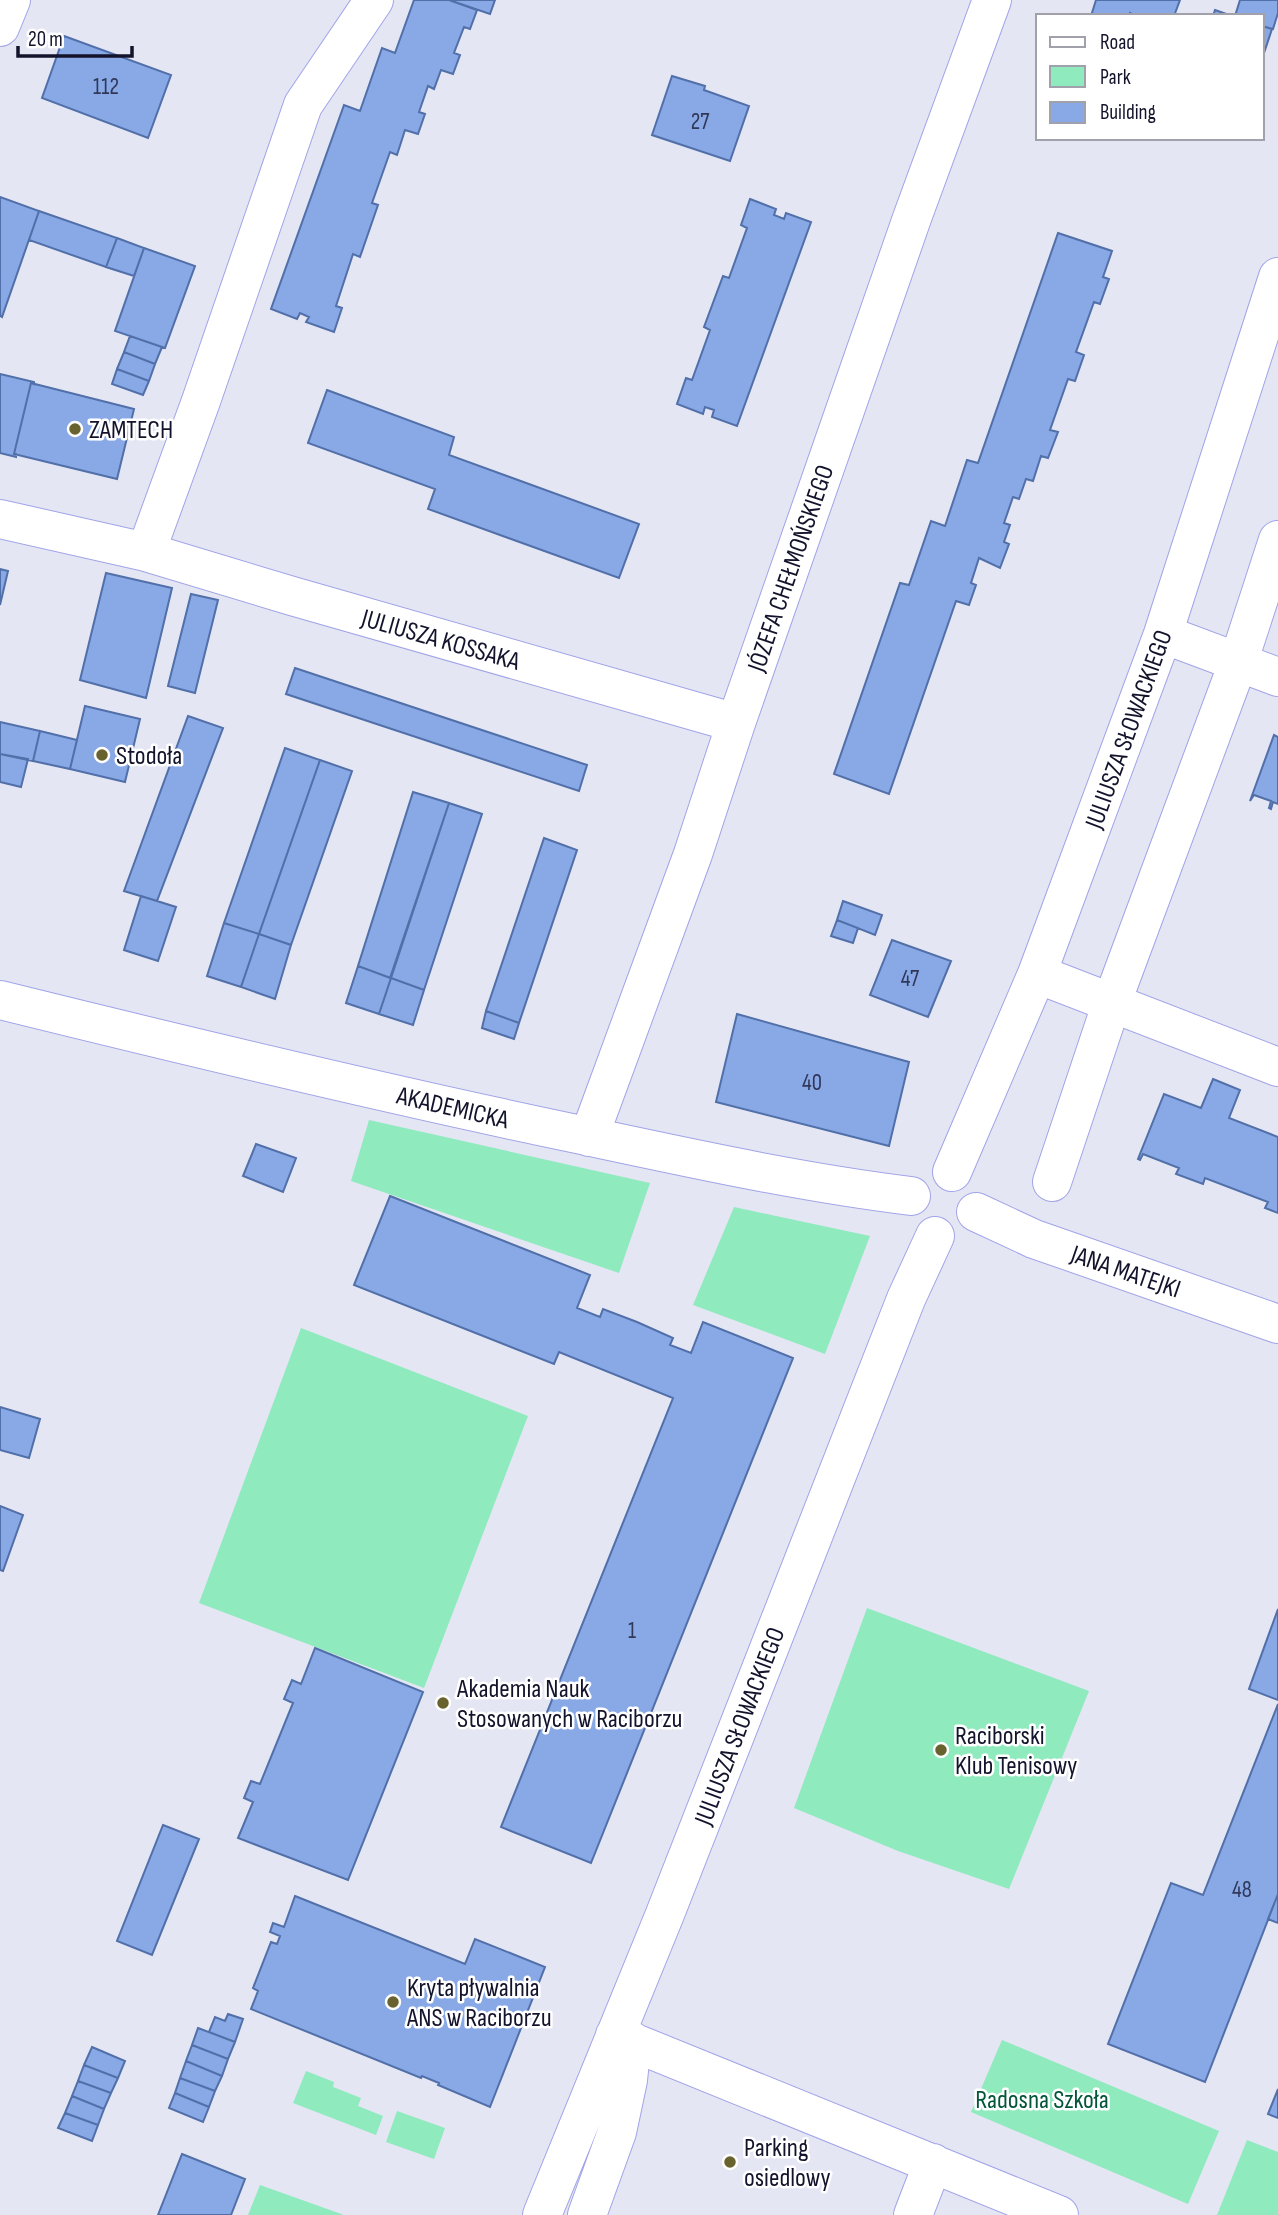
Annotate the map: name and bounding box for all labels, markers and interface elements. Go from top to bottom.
scale bar [18,14,131,58]
legend [1036,14,1264,140]
text: 20 m [28,27,63,52]
text: Road [1100,30,1135,55]
text: Park [1100,65,1131,90]
house number: 112 [93,73,119,101]
text: Building [1100,100,1156,125]
house number: 27 [691,108,709,136]
place label: ZAMTECH [89,415,173,446]
marker: ZAMTECH [67,421,83,437]
street label: JÓZEFA CHEŁMOŃSKIEGO [741,461,841,677]
street label: JULIUSZA KOSSAKA [357,603,524,678]
street label: JULIUSZA SŁOWACKIEGO [1079,626,1180,834]
place label: Stodoła [116,741,182,772]
marker: Stodoła [94,747,110,763]
house number: 47 [901,965,919,993]
house number: 40 [802,1069,822,1097]
street label: AKADEMICKA [393,1080,512,1137]
street label: JANA MATEJKI [1066,1239,1184,1306]
house number: 1 [628,1617,636,1645]
street label: JULIUSZA SŁOWACKIEGO [688,1623,792,1831]
place label: Akademia Nauk Stosowanych w Raciborzu [456,1674,682,1735]
marker: Akademia Nauk Stosowanych w Raciborzu [435,1695,451,1711]
place label: Raciborski Klub Tenisowy [955,1721,1077,1782]
marker: Raciborski Klub Tenisowy [933,1742,949,1758]
house number: 48 [1232,1876,1252,1904]
place label: Kryta pływalnia ANS w Raciborzu [406,1973,552,2034]
marker: Kryta pływalnia ANS w Raciborzu [385,1994,401,2010]
park label: Radosna Szkoła [975,2085,1109,2116]
place label: Parking osiedlowy [744,2133,830,2194]
marker: Parking osiedlowy [722,2154,738,2170]

